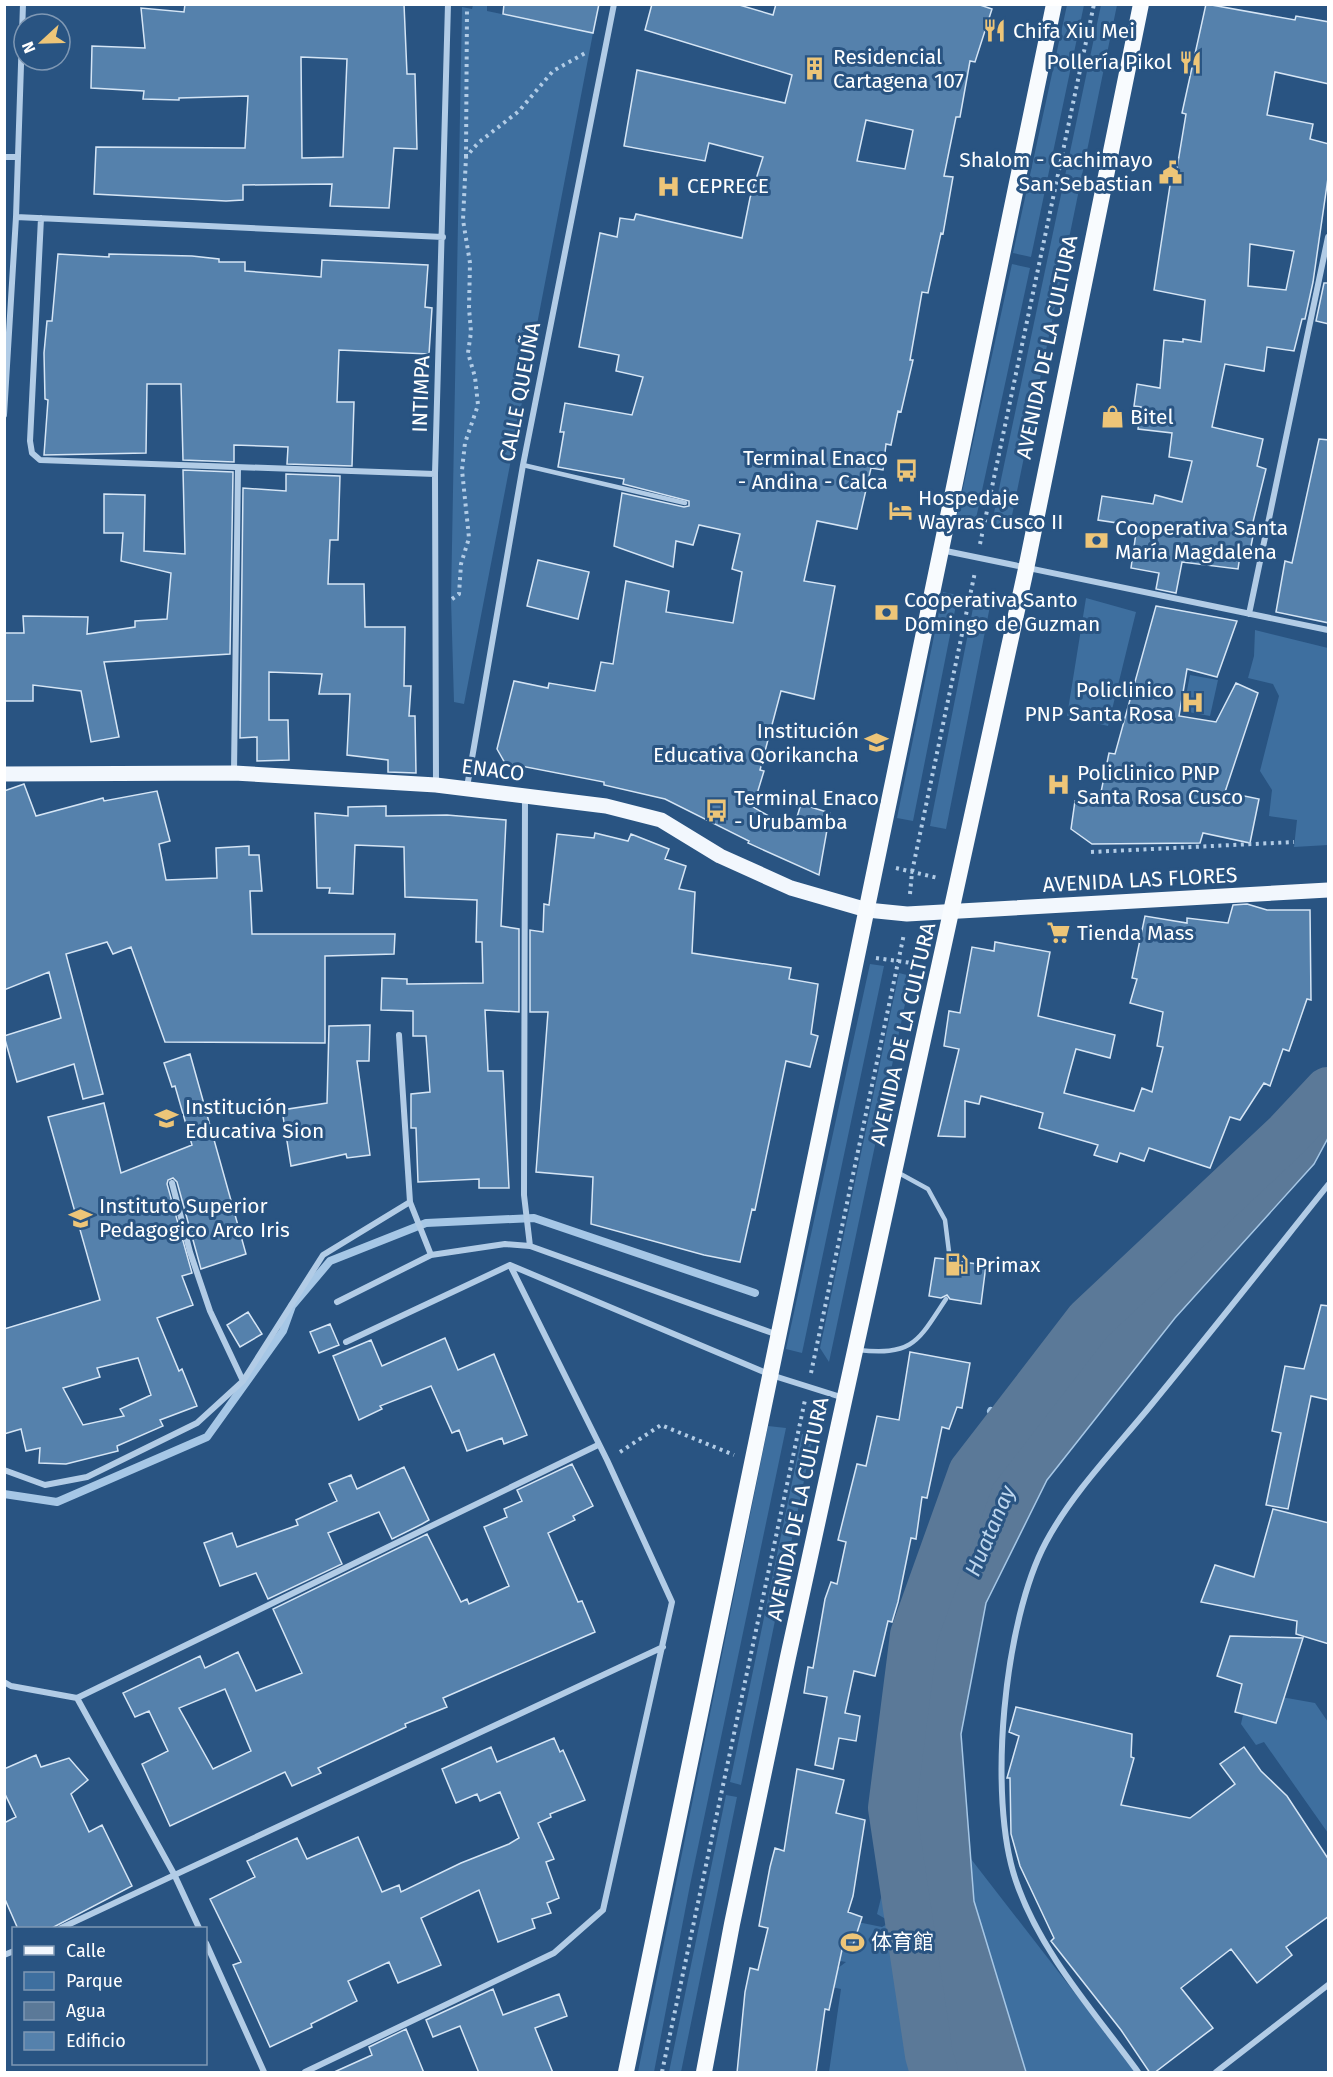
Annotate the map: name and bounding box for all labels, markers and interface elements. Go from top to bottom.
north arrow [12,12,72,72]
restaurant icon: Chifa Xiu Mei [982,18,1008,44]
place label: Chifa Xiu Mei [1013,18,1135,44]
text: N [18,39,39,56]
place label: Residencial Cartagena 107 [833,44,964,94]
place label: Pollería Pikol [1046,49,1172,75]
restaurant icon: Pollería Pikol [1177,49,1203,75]
building icon: Residencial Cartagena 107 [802,56,828,82]
place label: Shalom - Cachimayo San Sebastian [959,147,1153,197]
public building icon: Shalom - Cachimayo San Sebastian [1158,159,1184,185]
hospital icon: CEPRECE [656,173,682,199]
place label: CEPRECE [687,173,769,199]
street label: AVENIDA DE LA CULTURA [1011,233,1083,461]
street label: CALLE QUEUÑA [494,320,546,464]
street label: INTIMPA [407,355,435,433]
shop icon: Bitel [1099,404,1125,430]
place label: Bitel [1130,404,1174,430]
place label: Terminal Enaco - Andina - Calca [738,445,888,495]
bus stop icon: Terminal Enaco - Andina - Calca [893,457,919,483]
place label: Hospedaje Wayras Cusco II [918,485,1063,535]
hotel icon: Hospedaje Wayras Cusco II [887,497,913,523]
place label: Cooperativa Santa María Magdalena [1115,515,1288,565]
bank icon: Cooperativa Santa María Magdalena [1084,527,1110,553]
place label: Cooperativa Santo Domingo de Guzman [904,587,1100,637]
bank icon: Cooperativa Santo Domingo de Guzman [873,599,899,625]
place label: Policlinico PNP Santa Rosa [1024,677,1174,727]
hospital icon: Policlinico PNP Santa Rosa [1179,689,1205,715]
place label: Institución Educativa Qorikancha [653,718,859,768]
school or university icon: Institución Educativa Qorikancha [864,730,890,756]
street label: ENACO [460,753,526,787]
place label: Policlinico PNP Santa Rosa Cusco [1077,760,1243,810]
hospital icon: Policlinico PNP Santa Rosa Cusco [1046,772,1072,798]
place label: Terminal Enaco - Urubamba [734,785,879,835]
bus stop icon: Terminal Enaco - Urubamba [703,797,729,823]
street label: AVENIDA LAS FLORES [1042,862,1238,898]
street label: AVENIDA DE LA CULTURA [865,920,941,1148]
supermarket icon: Tienda Mass [1046,920,1072,946]
place label: Tienda Mass [1077,920,1194,946]
place label: Institución Educativa Sion [185,1094,324,1144]
school or university icon: Institución Educativa Sion [154,1106,180,1132]
place label: Instituto Superior Pedagogico Arco Iris [99,1193,290,1243]
school or university icon: Instituto Superior Pedagogico Arco Iris [68,1205,94,1231]
fuel station icon: Primax [944,1252,970,1278]
place label: Primax [975,1252,1041,1278]
street label: AVENIDA DE LA CULTURA [762,1395,834,1623]
water label: Huatanay [959,1480,1022,1580]
legend [12,1927,207,2065]
sports icon: 体育館 [840,1929,866,1955]
place label: 体育館 [871,1929,934,1955]
text: Calle [66,1940,106,1962]
text: Parque [66,1970,123,1992]
text: Agua [66,2000,106,2022]
text: Edificio [66,2030,126,2052]

